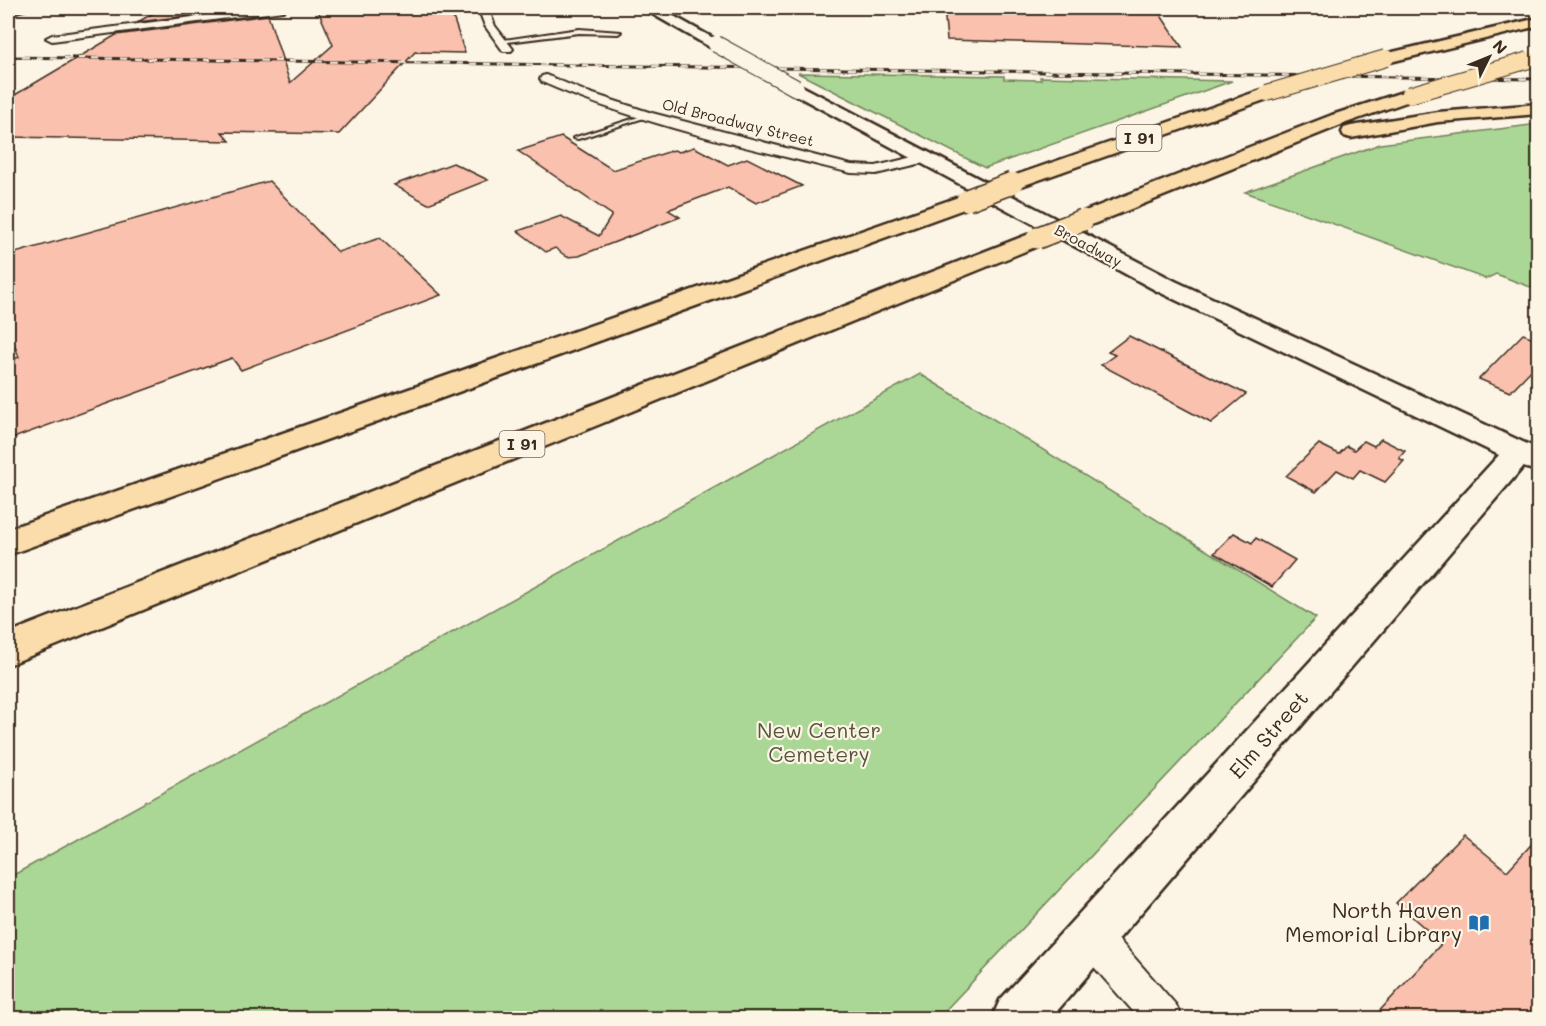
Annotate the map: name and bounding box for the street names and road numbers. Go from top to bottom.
street label: Old Broadway Street [660,93,816,151]
road number: I 91 [1116,125,1162,151]
street label: Broadway [1051,219,1126,271]
road number: I 91 [500,431,544,457]
street label: Elm Street [1222,685,1313,783]

